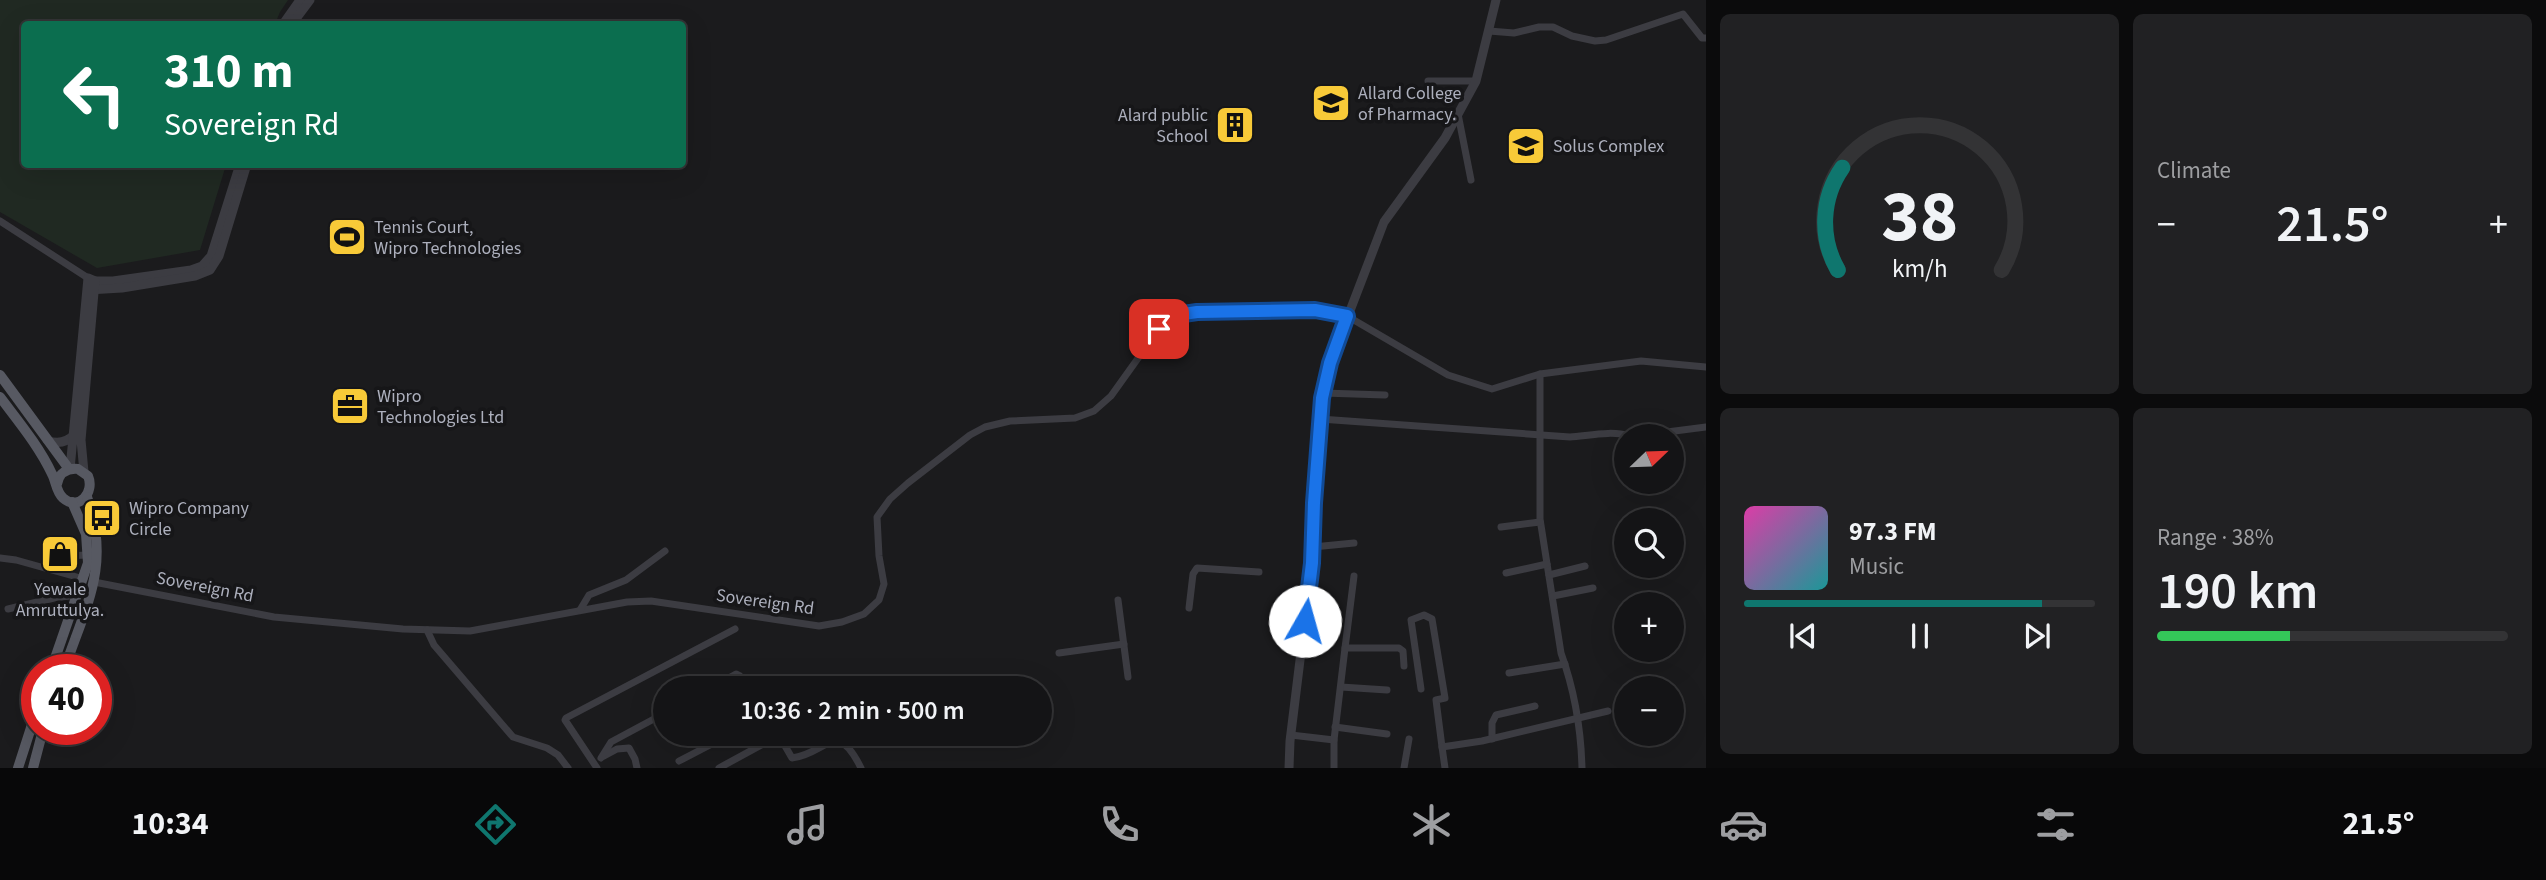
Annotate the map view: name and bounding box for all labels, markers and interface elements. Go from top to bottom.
text: 310 m [164,37,293,107]
icon: left [49,49,140,140]
place label: Allard College of Pharmacy. [1358,81,1461,127]
school or university icon: Allard College of Pharmacy. [1310,82,1352,124]
text: Sovereign Rd [164,102,339,148]
place label: Alard public School [1118,103,1208,149]
building icon: Alard public School [1214,104,1256,146]
school or university icon: Solus Complex [1505,125,1547,167]
place label: Solus Complex [1553,134,1664,159]
text: Climate [2157,154,2231,187]
text: 38 [1881,165,1958,269]
text: 21.5° [2276,188,2389,262]
text: − [2157,198,2176,252]
text: + [2489,198,2508,252]
place label: Tennis Court, Wipro Technologies [374,215,521,261]
sports icon: Tennis Court, Wipro Technologies [326,216,368,258]
text: km/h [1892,251,1947,287]
pin [1129,299,1189,359]
icon: arrive [1140,310,1178,348]
place label: Wipro Technologies Ltd [377,384,504,430]
office icon: Wipro Technologies Ltd [329,385,371,427]
north arrow [1614,424,1684,494]
map controls [1614,424,1684,746]
place label: Wipro Company Circle [129,496,250,542]
bus stop icon: Wipro Company Circle [81,497,123,539]
button: search [1614,508,1684,578]
text: 97.3 FM [1849,513,1937,550]
text: Range · 38% [2157,521,2274,554]
shop icon: Yewale Amruttulya. [39,533,81,575]
text: Music [1849,550,1904,583]
text: 190 km [2157,555,2318,629]
street label: Sovereign Rd [154,565,256,609]
place label: Yewale Amruttulya. [16,577,104,623]
street label: Sovereign Rd [714,583,816,621]
position arrow [1268,584,1342,658]
button: + [1614,592,1684,662]
icon: previous [1784,617,1822,655]
icon: pause [1901,617,1939,655]
icon: next [2018,617,2056,655]
speed limit sign: 40 [21,654,112,745]
button: − [1614,676,1684,746]
text: 10:36 · 2 min · 500 m [740,692,965,729]
icon: directions [471,800,520,849]
icon: music [783,800,832,849]
icon: phone [1095,800,1144,849]
icon: climate [1407,800,1456,849]
icon: car [1719,800,1768,849]
icon: filters [2031,800,2080,849]
text: 10:34 [131,801,209,847]
text: 21.5° [2343,801,2414,847]

